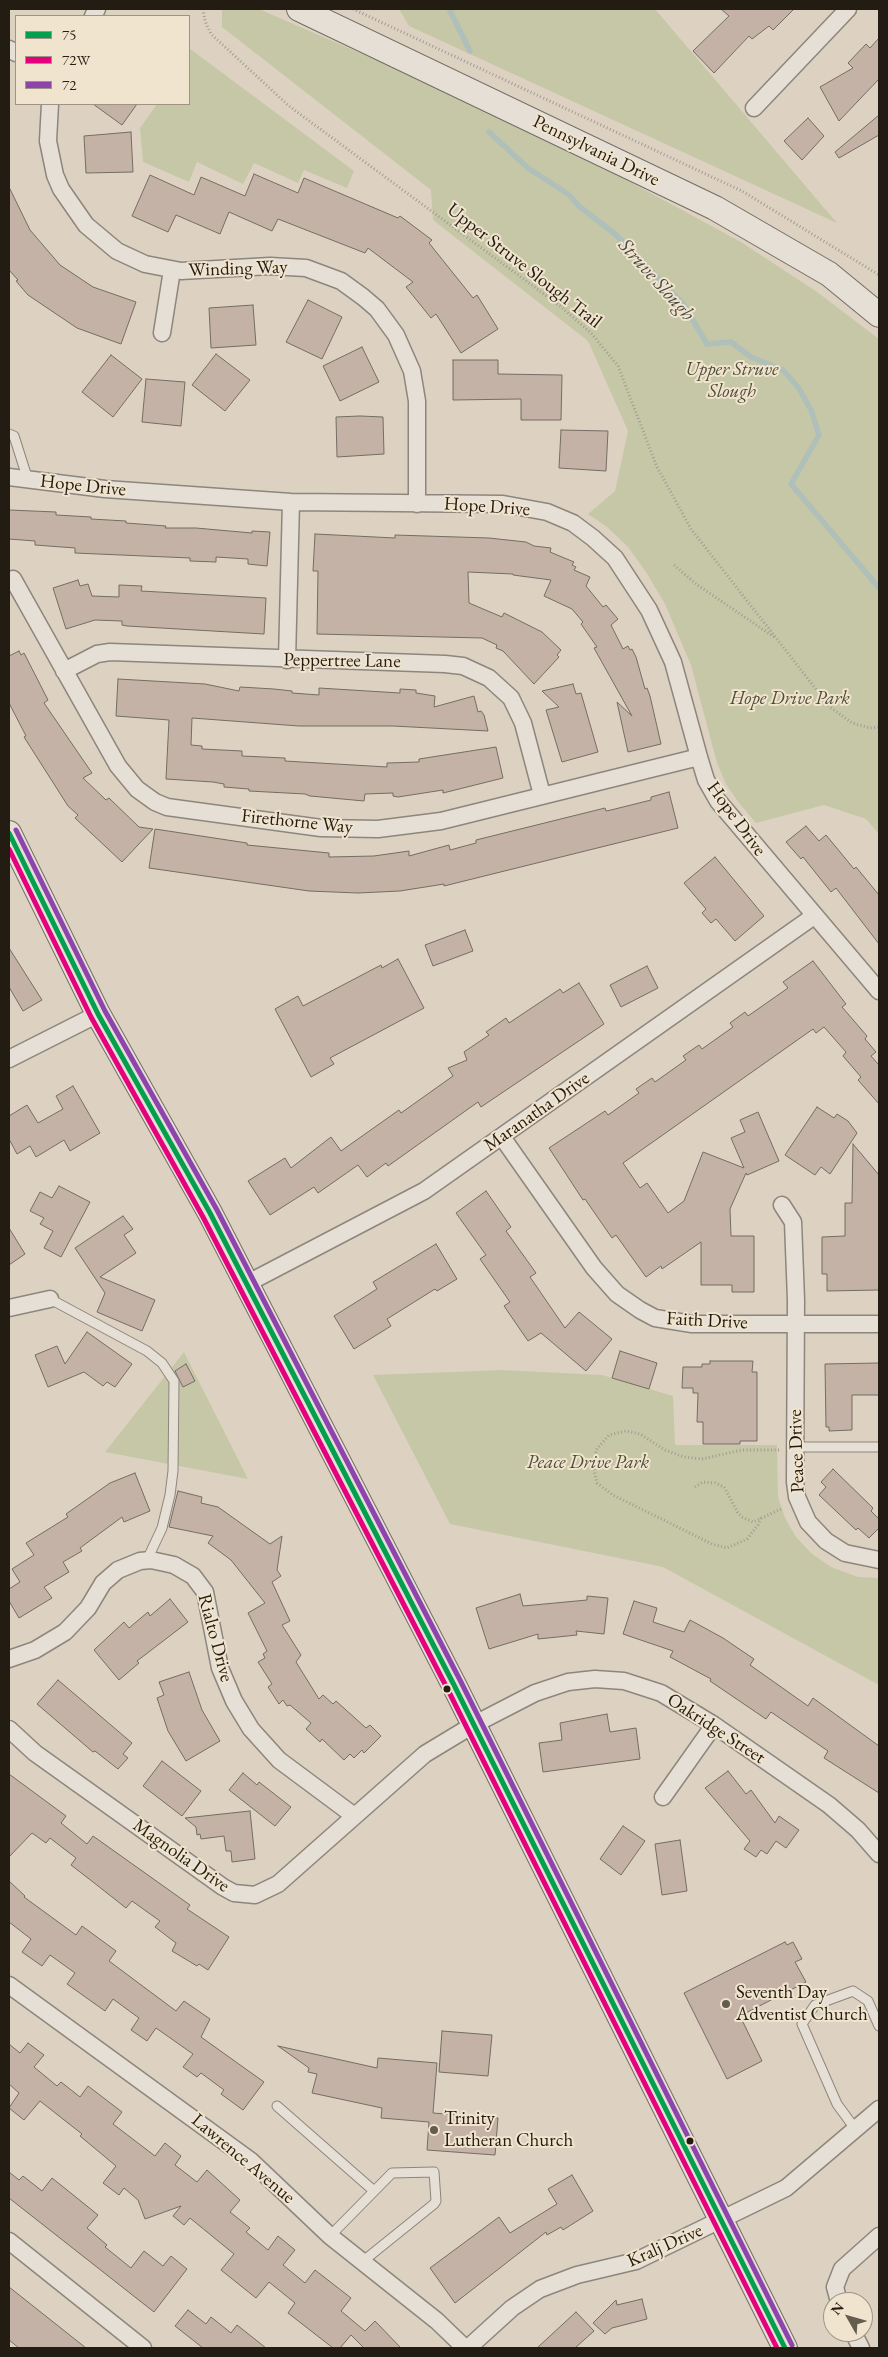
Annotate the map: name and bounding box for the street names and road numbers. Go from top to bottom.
street label: Pennsylvania Drive [529,110,663,192]
street label: Upper Struve Slough Trail [442,198,606,334]
street label: Winding Way [188,256,288,282]
street label: Hope Drive [39,470,127,502]
street label: Hope Drive [443,493,531,521]
street label: Peppertree Lane [283,649,401,673]
street label: Hope Drive [701,777,771,861]
street label: Firethorne Way [240,805,354,839]
street label: Maranatha Drive [480,1067,594,1157]
street label: Faith Drive [666,1307,748,1335]
street label: Peace Drive [784,1409,810,1493]
street label: Rialto Drive [192,1592,238,1684]
street label: Oakridge Street [662,1689,770,1769]
street label: Magnolia Drive [128,1814,234,1898]
street label: Lawrence Avenue [187,2109,299,2209]
street label: Kralj Drive [624,2219,706,2273]

